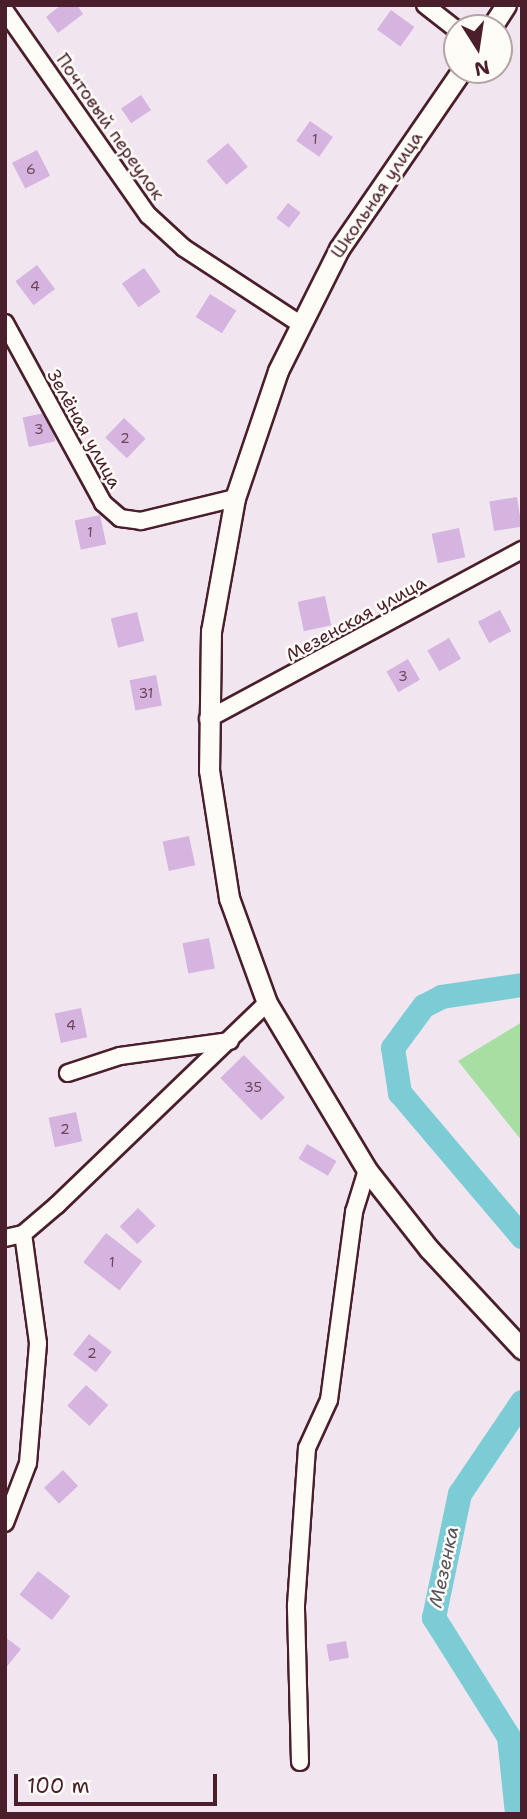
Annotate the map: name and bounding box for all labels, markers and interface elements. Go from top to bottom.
north arrow [443,14,513,84]
street label: Почтовый переулок [51,50,169,204]
text: N [472,54,492,82]
street label: Школьная улица [327,128,427,262]
house number: 1 [312,131,318,147]
house number: 6 [26,161,36,177]
house number: 4 [30,278,40,294]
street label: Зелёная улица [42,366,126,492]
house number: 3 [34,421,44,437]
house number: 2 [120,430,130,446]
house number: 1 [87,524,93,540]
street label: Мезенская улица [282,572,430,666]
house number: 3 [398,668,408,684]
house number: 31 [139,685,153,701]
house number: 4 [66,1017,76,1033]
house number: 35 [244,1079,262,1095]
house number: 2 [60,1121,70,1137]
house number: 1 [109,1254,115,1270]
house number: 2 [87,1345,97,1361]
water label: Мезенка [424,1524,464,1610]
scale bar [18,1759,220,1803]
text: 100 m [27,1772,90,1800]

